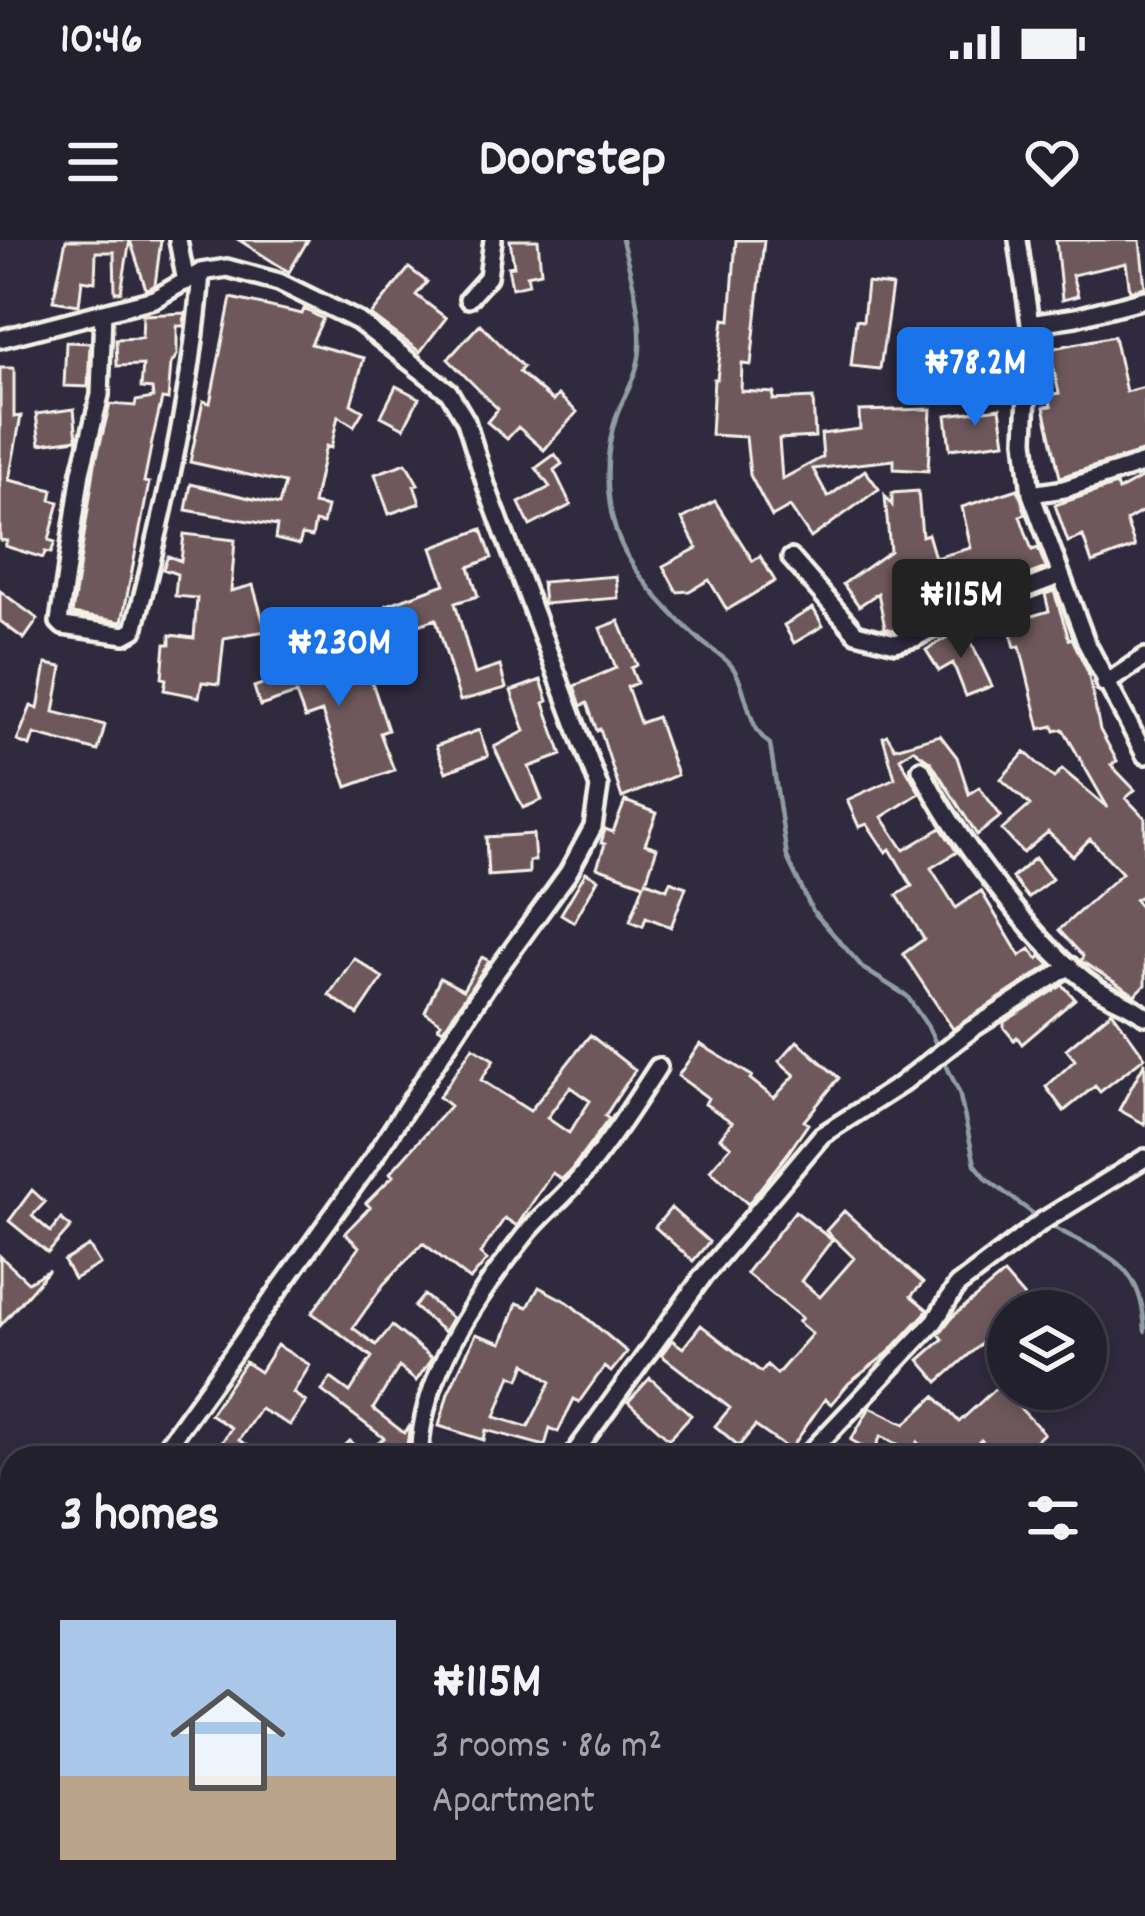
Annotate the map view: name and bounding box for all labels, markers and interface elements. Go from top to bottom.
text: 10:46 [60,10,143,74]
text: Doorstep [479,124,666,201]
icon: menu [60,129,126,195]
icon: heart [1019,129,1085,195]
pin: ₦78.2M [877,327,1073,429]
text: ₦78.2M [924,338,1026,393]
pin: ₦115M [877,559,1045,661]
text: ₦115M [919,570,1003,625]
pin: ₦230M [255,607,423,709]
text: ₦230M [287,618,391,673]
map controls [987,1290,1107,1410]
button: layers [987,1290,1107,1410]
text: 3 homes [60,1482,219,1554]
icon: filters [1020,1485,1086,1551]
text: ₦115M [432,1649,541,1721]
icon: home [156,1668,300,1812]
text: 3 rooms · 86 m² [432,1721,662,1776]
text: Apartment [432,1776,595,1831]

